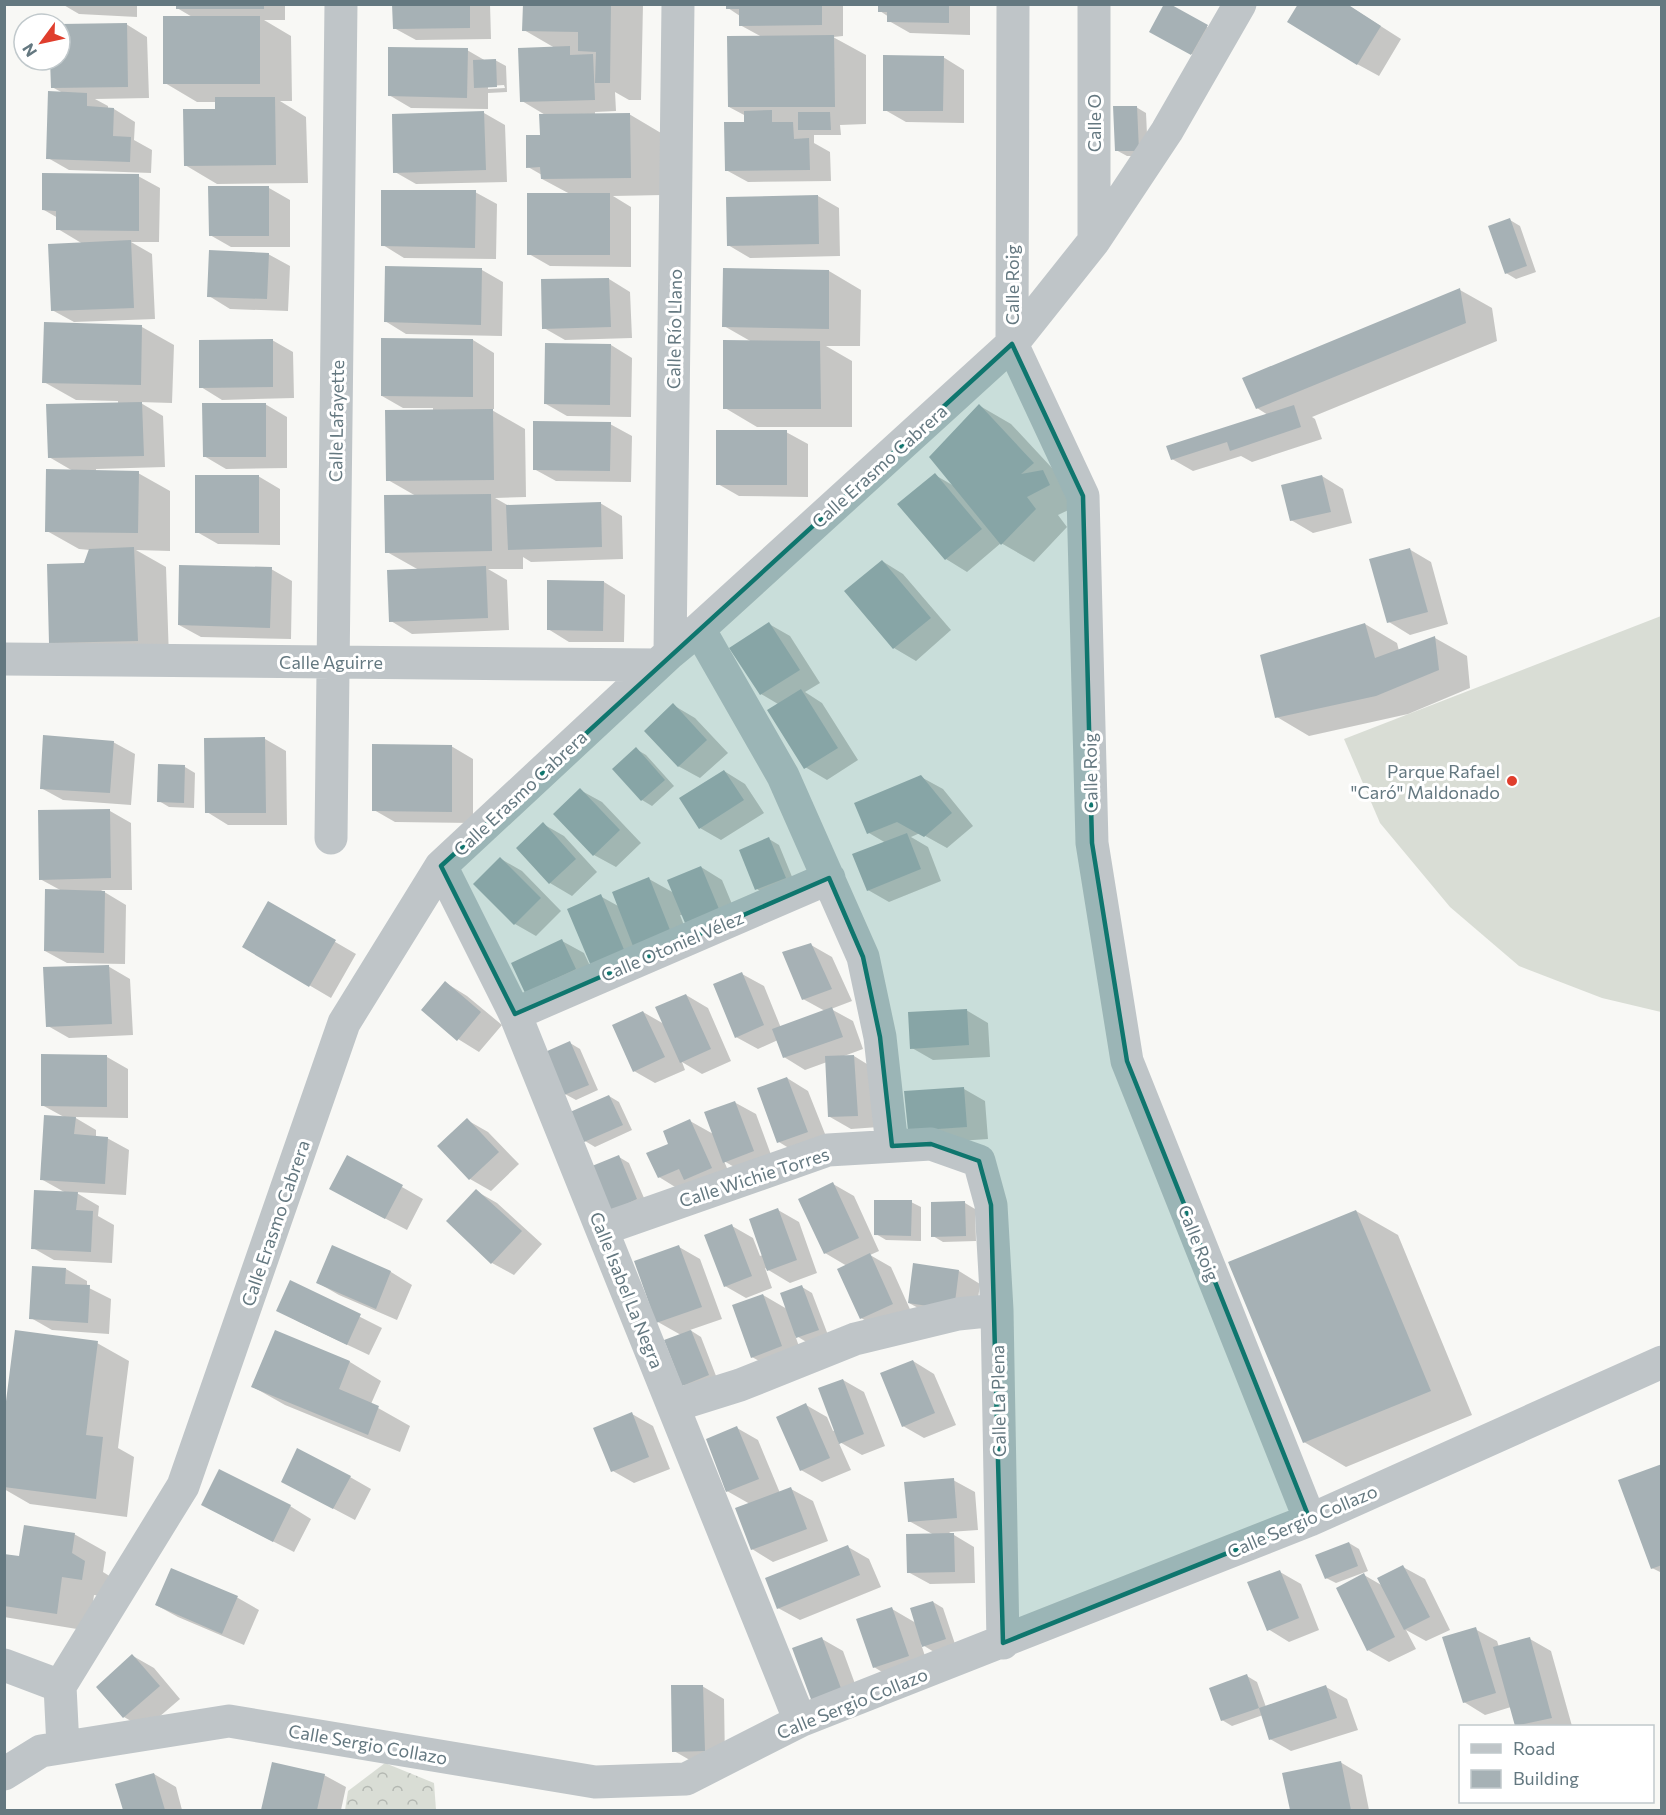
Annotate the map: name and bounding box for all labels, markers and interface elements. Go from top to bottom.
north arrow [12,12,72,72]
text: N [18,40,40,61]
street label: Calle O [1083,94,1105,152]
street label: Calle Roig [1001,245,1023,325]
street label: Calle Río Llano [662,269,686,389]
street label: Calle Lafayette [324,360,348,482]
street label: Calle Erasmo Cabrera [807,400,951,532]
street label: Calle Aguirre [279,651,383,673]
street label: Calle Erasmo Cabrera [449,726,591,860]
street label: Calle Roig [1078,732,1102,813]
place label: Parque Rafael "Caró" Maldonado [1351,760,1500,803]
marker: Parque Rafael "Caró" Maldonado [1505,774,1519,788]
street label: Calle Otoniel Vélez [597,906,747,986]
street label: Calle Erasmo Cabrera [236,1137,314,1309]
street label: Calle Wichie Torres [676,1142,832,1212]
street label: Calle Roig [1174,1202,1224,1285]
street label: Calle Isabel La Negra [586,1208,668,1372]
street label: Calle La Plena [986,1345,1010,1457]
street label: Calle Sergio Collazo [1224,1479,1380,1563]
street label: Calle Sergio Collazo [773,1663,931,1743]
street label: Calle Sergio Collazo [287,1719,449,1769]
legend [1459,1725,1654,1803]
text: Road [1513,1737,1555,1759]
text: Building [1513,1767,1579,1789]

